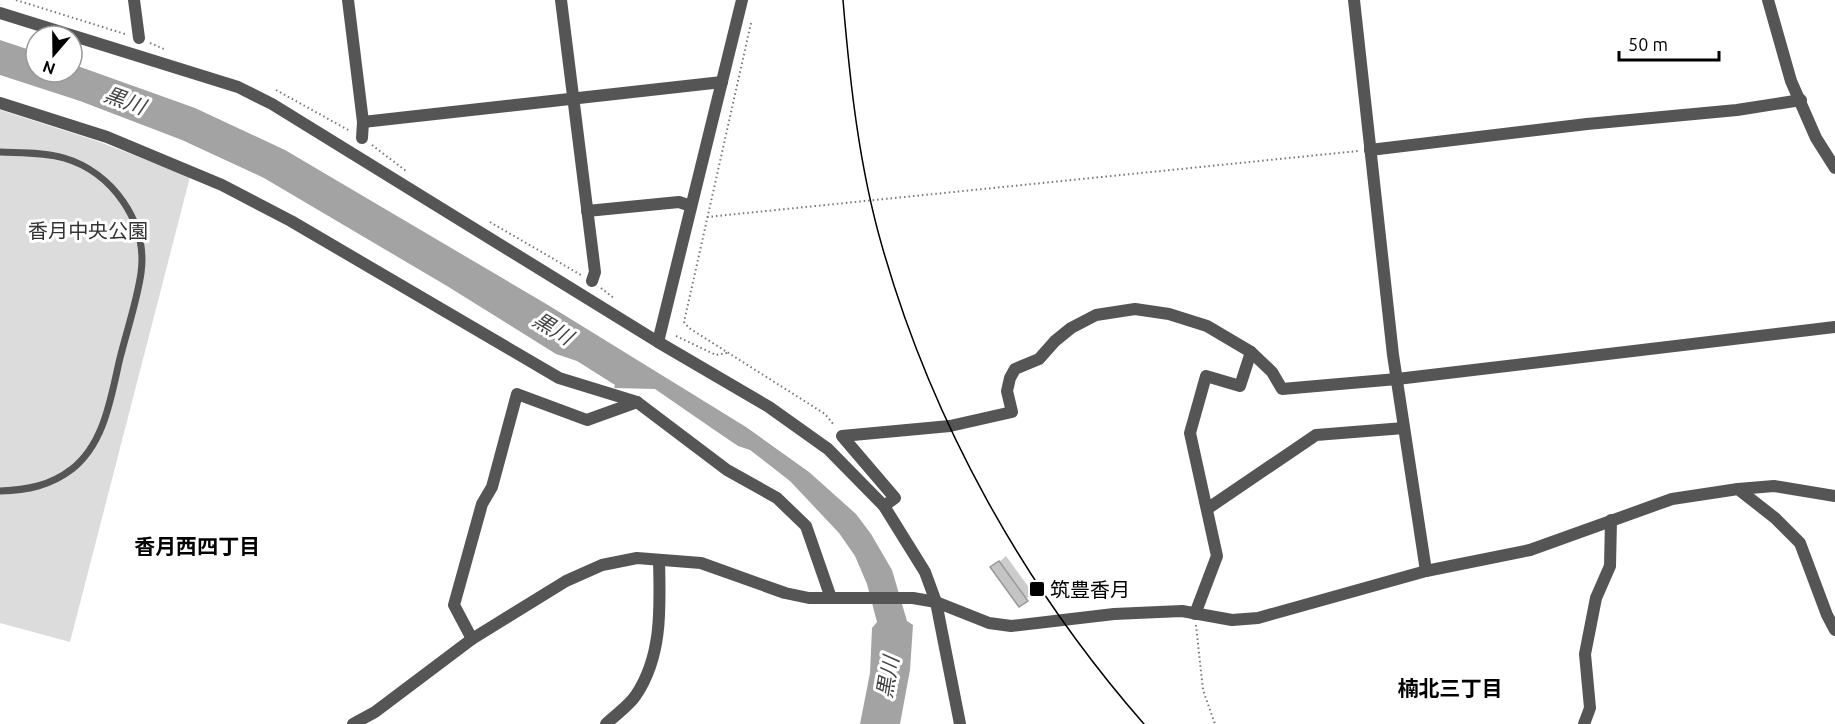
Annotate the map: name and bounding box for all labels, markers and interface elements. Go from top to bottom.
north arrow [24,24,84,84]
scale bar [1619,24,1720,62]
text: 50 m [1628,34,1668,54]
text: N [40,58,58,79]
water label: 黒川 [101,82,151,119]
park label: 香月中央公園 [28,219,148,242]
water label: 黒川 [529,307,579,350]
district label: 香月西四丁目 [134,534,260,558]
place label: 筑豊香月 [1050,578,1130,601]
marker: 筑豊香月 [1028,580,1046,598]
water label: 黒川 [872,652,903,700]
district label: 楠北三丁目 [1398,676,1503,700]

